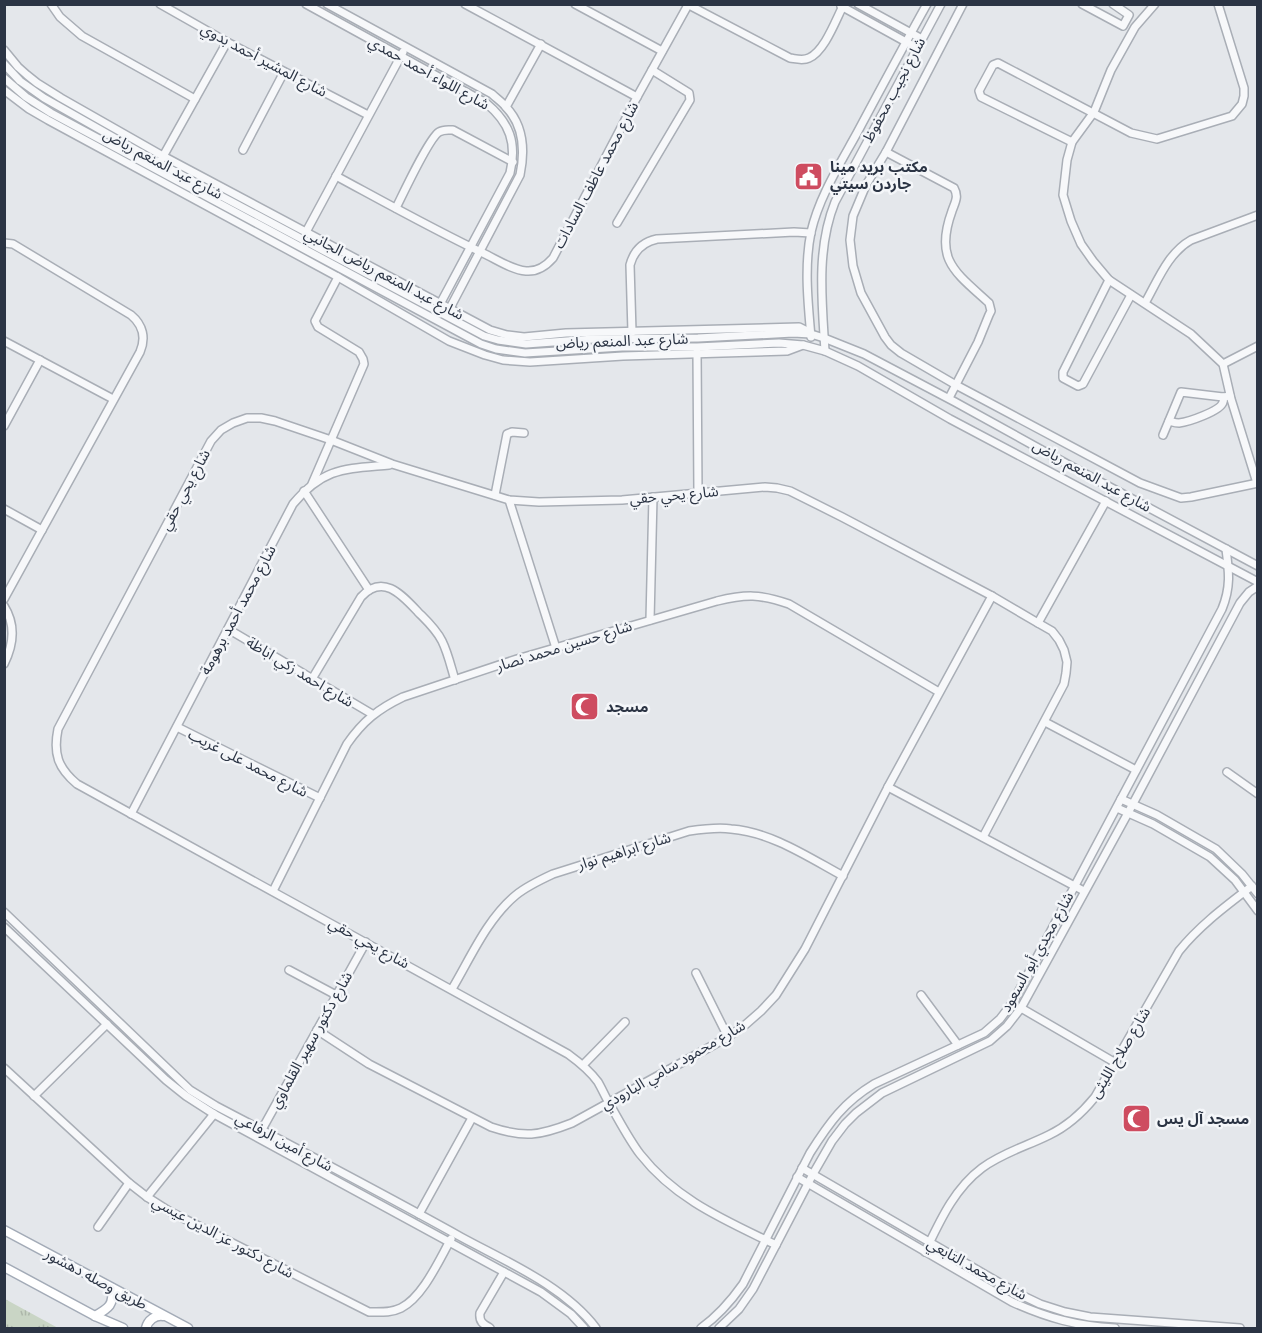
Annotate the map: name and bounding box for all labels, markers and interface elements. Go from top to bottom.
street label: شارع المشير أحمد بدوي [196,19,330,104]
street label: شارع اللواء أحمد حمدي [364,32,493,116]
street label: شارع نجيب محفوظ [859,34,932,147]
street label: شارع محمد عاطف السادات [550,98,645,253]
street label: شارع عبد المنعم رياض [99,125,226,206]
place label: مكتب بريد مينا جاردن سيتي [830,158,928,195]
public building icon: مكتب بريد مينا جاردن سيتي [793,160,825,192]
street label: شارع عبد المنعم رياض الجانبي [300,224,467,327]
street label: شارع عبد المنعم رياض [555,330,689,355]
street label: شارع عبد المنعم رياض [1028,436,1155,519]
street label: شارع يحي حقي [156,446,217,535]
street label: شارع يحي حقي [629,482,720,511]
street label: شارع محمد أحمد برهومة [196,542,283,679]
street label: شارع حسين محمد نصار [493,617,635,678]
street label: شارع احمد زكي اباظة [242,633,357,714]
mosque icon: مسجد [569,691,601,723]
place label: مسجد [606,698,648,716]
street label: شارع محمد على غريب [184,725,311,804]
street label: شارع ابراهيم نوار [574,828,674,877]
street label: شارع مجدي أبو السعود [996,889,1080,1017]
street label: شارع يحي حقي [324,913,413,975]
street label: شارع دكتور سهير القلماوي [266,968,359,1113]
street label: شارع صلاح الليثى [1086,1004,1157,1103]
street label: شارع محمود سامي البارودي [597,1016,750,1116]
mosque icon: مسجد آل يس [1120,1103,1152,1135]
street label: شارع أمين الرفاعي [231,1109,336,1178]
place label: مسجد آل يس [1157,1110,1249,1128]
street label: شارع دكتور عز الدين عيسي [148,1192,297,1285]
street label: شارع محمد التابعي [922,1234,1030,1307]
street label: طريق وصله دهشور [40,1244,150,1314]

